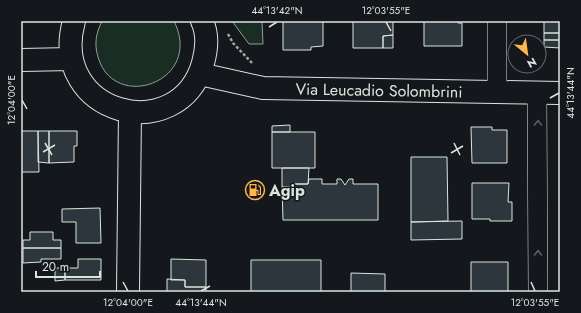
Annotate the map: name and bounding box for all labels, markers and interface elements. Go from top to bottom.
text: 44°13'42"N [251,3,303,18]
text: 12°03'55"E [362,3,410,18]
north arrow [507,34,547,74]
text: N [524,54,540,72]
text: 44°13'44"N [563,67,578,119]
text: 12°04'00"E [4,75,19,125]
street label: Via Leucadio Solombrini [295,78,463,103]
one-way arrow [533,120,542,126]
fuel station icon: Agip [244,179,266,201]
place label: Agip [268,179,305,202]
one-way arrow [534,250,542,256]
scale bar [36,253,100,279]
text: 20 m [42,258,69,276]
text: 12°04'00"E [103,295,153,310]
text: 44°13'44"N [175,295,227,310]
text: 12°03'55"E [511,295,559,310]

